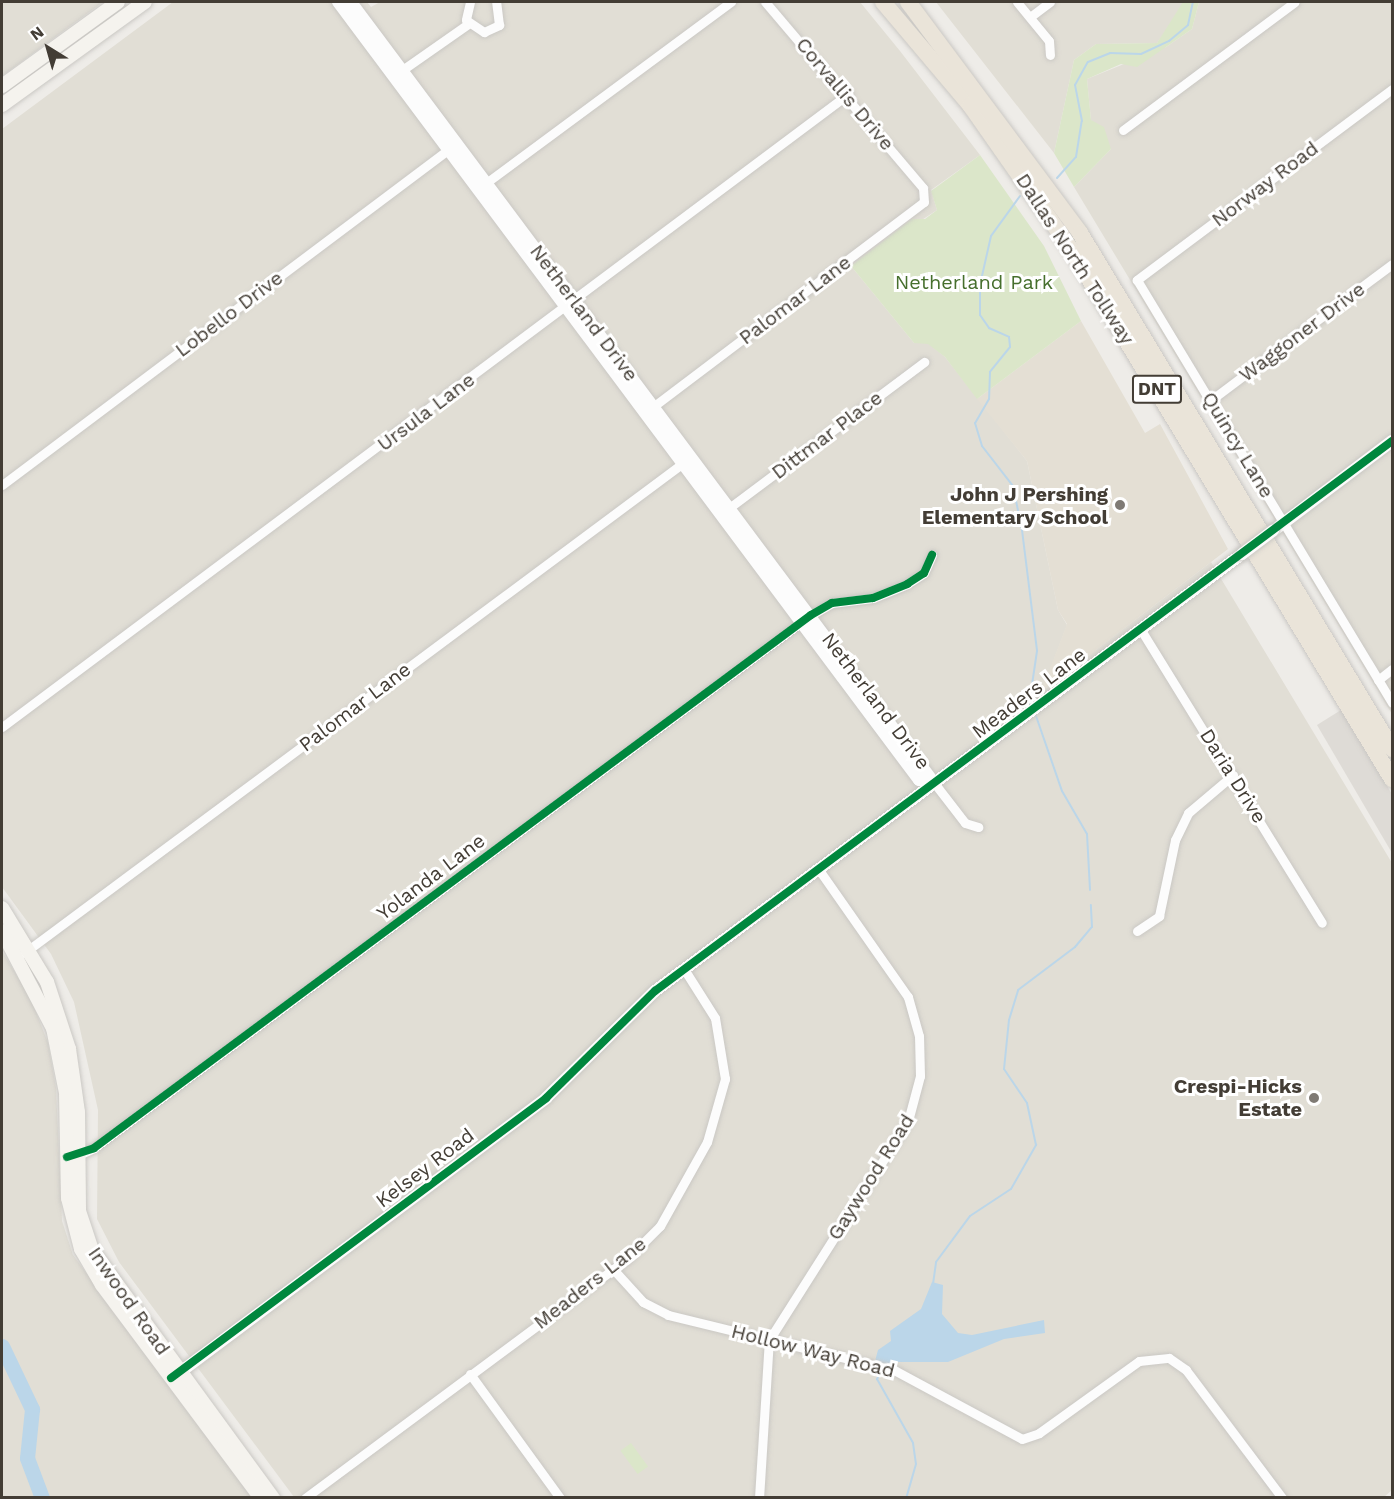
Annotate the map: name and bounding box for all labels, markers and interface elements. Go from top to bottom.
north arrow [18,18,78,78]
text: N [26,22,47,44]
street label: Corvallis Drive [791,33,899,155]
street label: Norway Road [1207,136,1323,232]
street label: Dallas North Tollway [1011,169,1139,349]
street label: Netherland Drive [525,240,643,386]
street label: Palomar Lane [734,250,856,350]
street label: Lobello Drive [170,266,288,362]
park label: Netherland Park [895,270,1053,294]
street label: Waggoner Drive [1234,277,1370,387]
street label: Ursula Lane [372,367,480,457]
road number: DNT [1132,374,1182,404]
street label: Dittmar Place [767,385,887,485]
street label: Quincy Lane [1197,387,1279,503]
place label: John J Pershing Elementary School [921,482,1108,529]
marker: John J Pershing Elementary School [1113,498,1127,512]
street label: Netherland Drive [817,628,935,774]
street label: Meaders Lane [967,642,1091,744]
street label: Palomar Lane [294,657,416,757]
street label: Daria Drive [1194,724,1272,828]
street label: Yolanda Lane [372,828,490,926]
place label: Crespi-Hicks Estate [1174,1074,1302,1121]
marker: Crespi-Hicks Estate [1307,1091,1321,1105]
street label: Gaywood Road [823,1110,919,1244]
street label: Kelsey Road [371,1123,479,1213]
street label: Meaders Lane [529,1232,651,1334]
street label: Inwood Road [83,1242,175,1360]
street label: Hollow Way Road [728,1319,898,1383]

